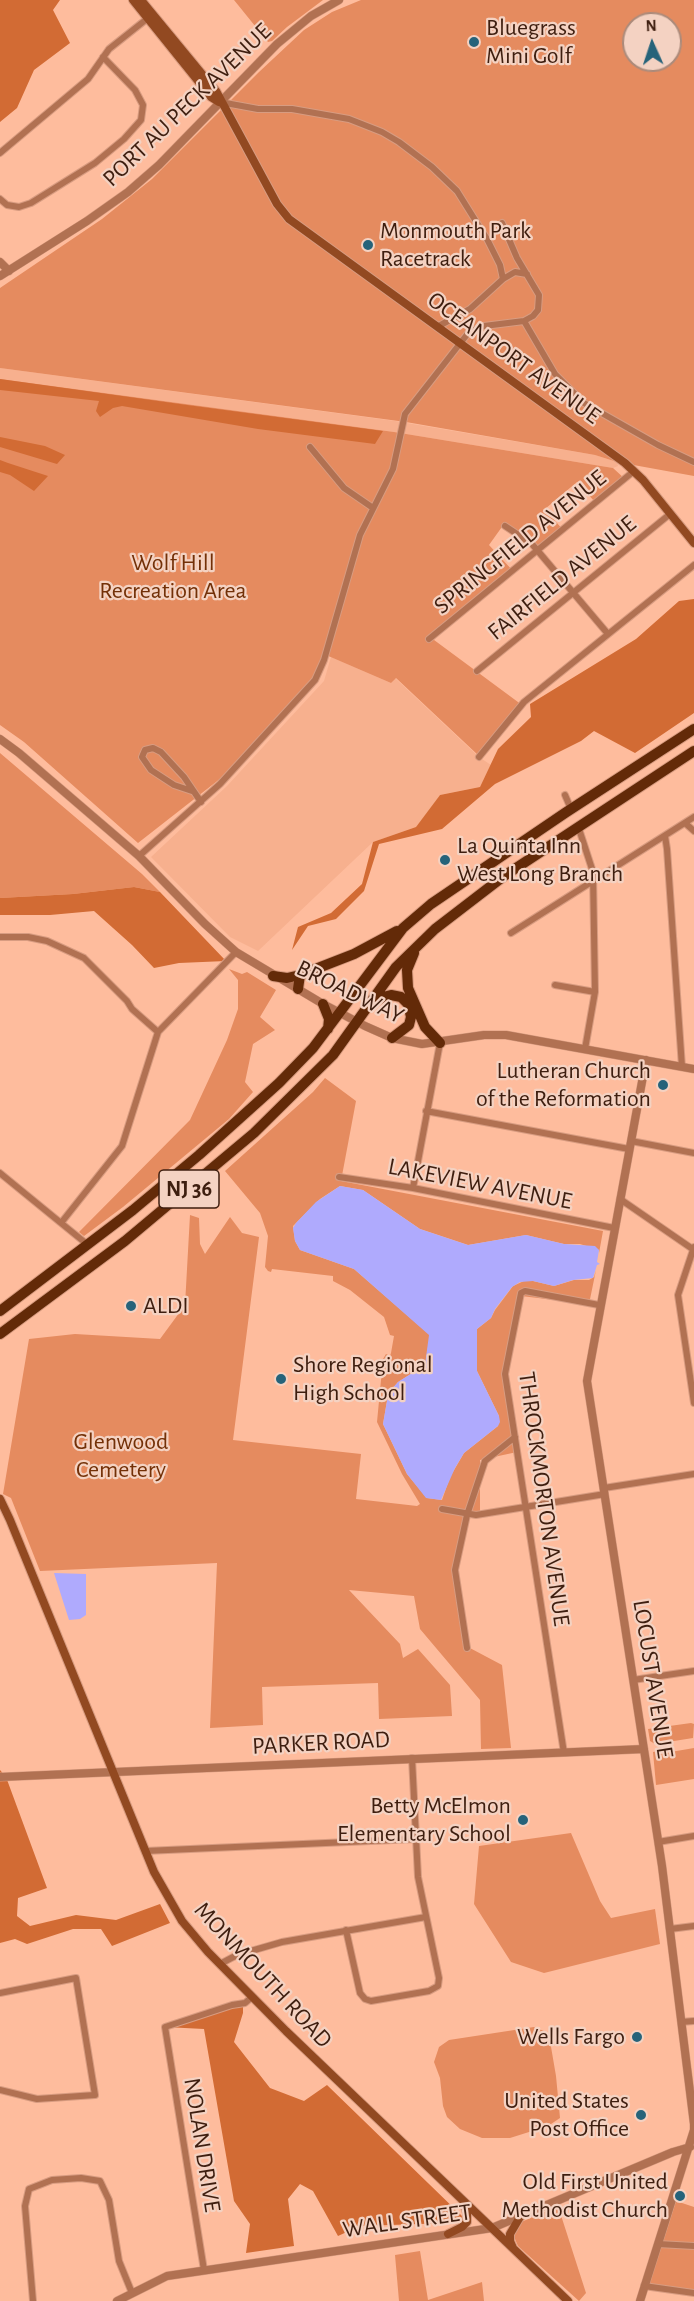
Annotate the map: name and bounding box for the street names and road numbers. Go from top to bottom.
street label: PORT AU PECK AVENUE [97,17,277,193]
street label: OCEANPORT AVENUE [422,286,606,430]
street label: SPRINGFIELD AVENUE [428,464,612,620]
street label: FAIRFIELD AVENUE [482,509,642,647]
street label: BROADWAY [291,954,409,1030]
street label: LAKEVIEW AVENUE [386,1152,574,1216]
road number: NJ 36 [159,1170,219,1208]
street label: THROCKMORTON AVENUE [512,1370,576,1628]
street label: LOCUST AVENUE [626,1598,680,1760]
street label: PARKER ROAD [251,1725,391,1761]
street label: MONMOUTH ROAD [188,1896,338,2054]
street label: NOLAN DRIVE [177,2076,227,2214]
street label: WALL STREET [341,2198,473,2244]

